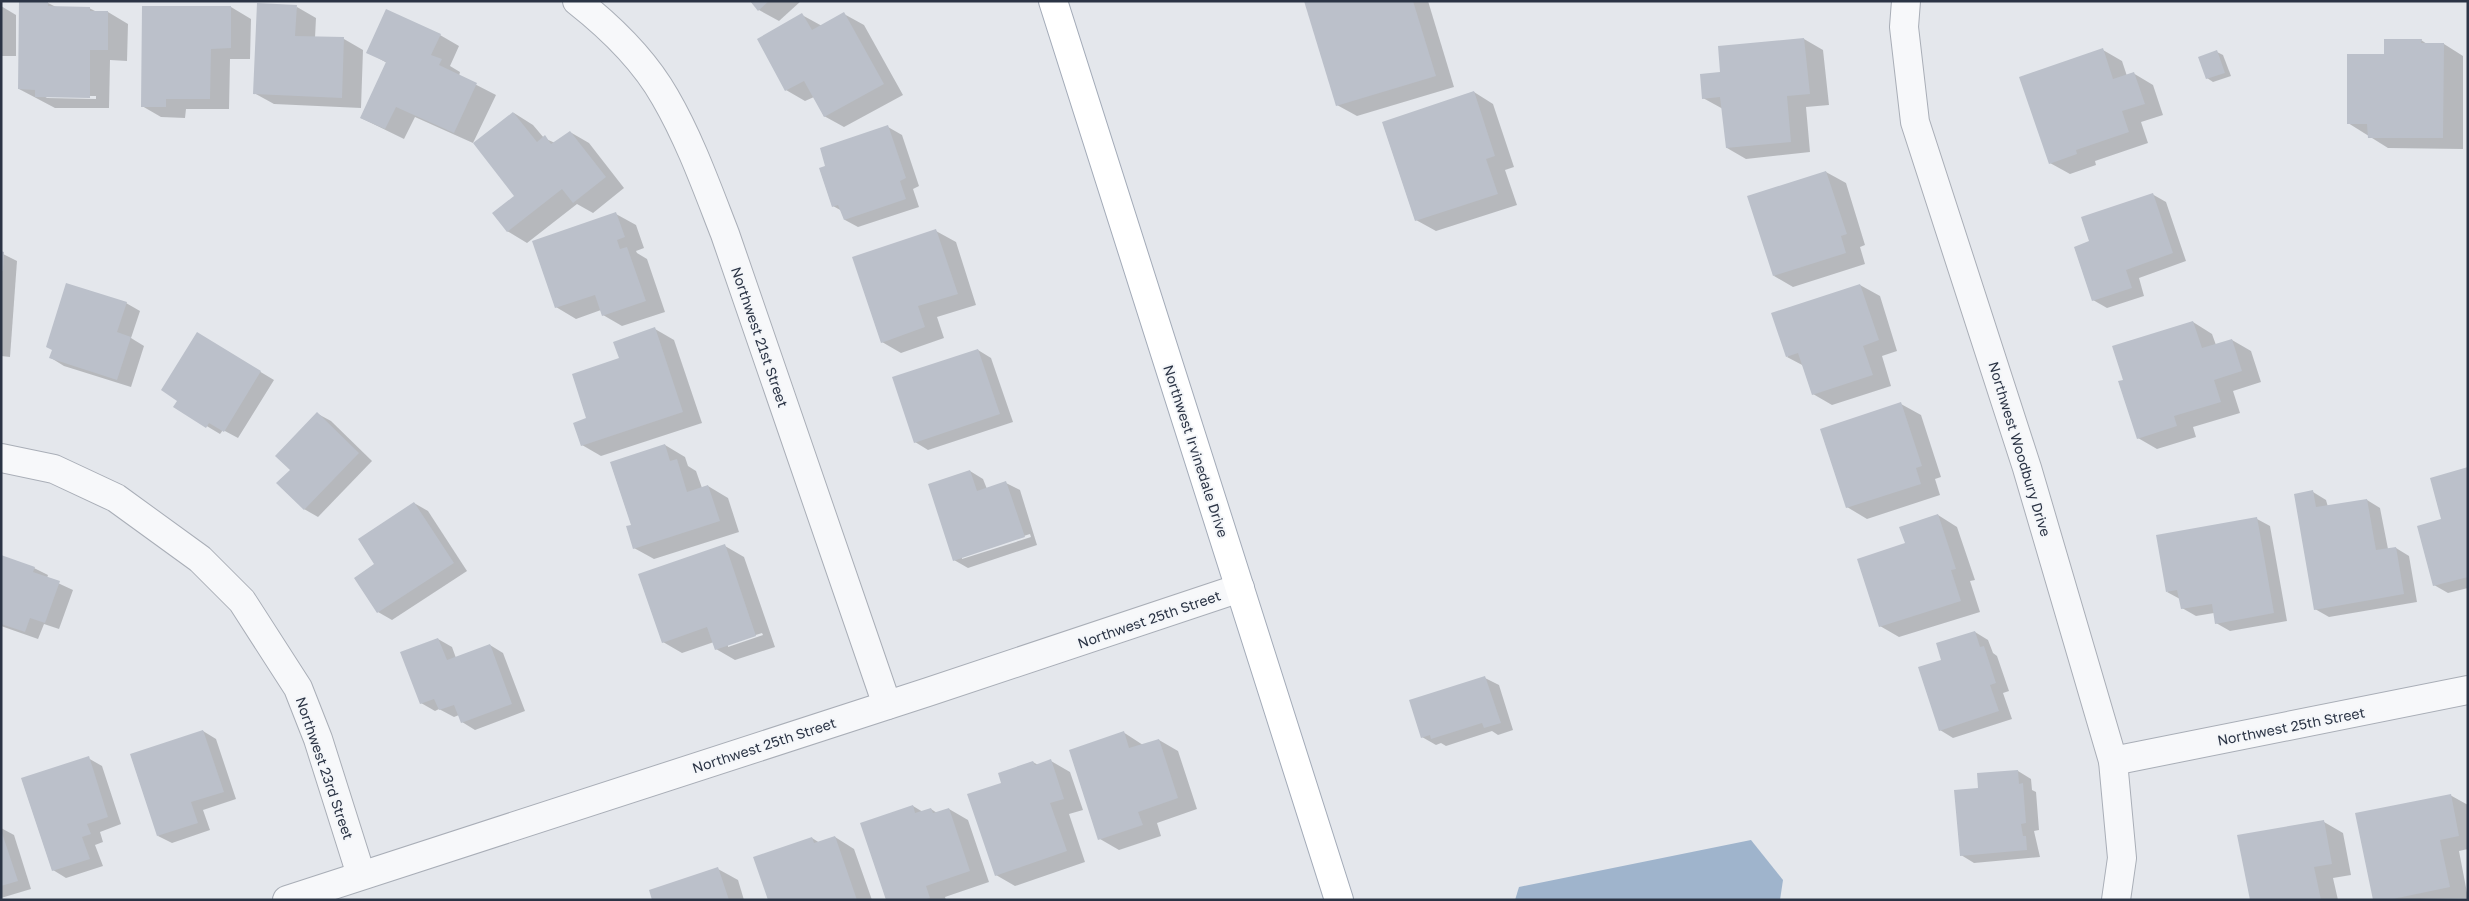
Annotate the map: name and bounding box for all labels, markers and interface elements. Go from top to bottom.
street label: Northwest 21st Street [728,264,792,410]
street label: Northwest Woodbury Drive [1985,359,2055,539]
street label: Northwest Irvinedale Drive [1160,363,1232,539]
street label: Northwest 25th Street [1075,587,1223,651]
street label: Northwest 23rd Street [293,694,357,842]
street label: Northwest 25th Street [2216,703,2366,749]
street label: Northwest 25th Street [690,714,838,776]

